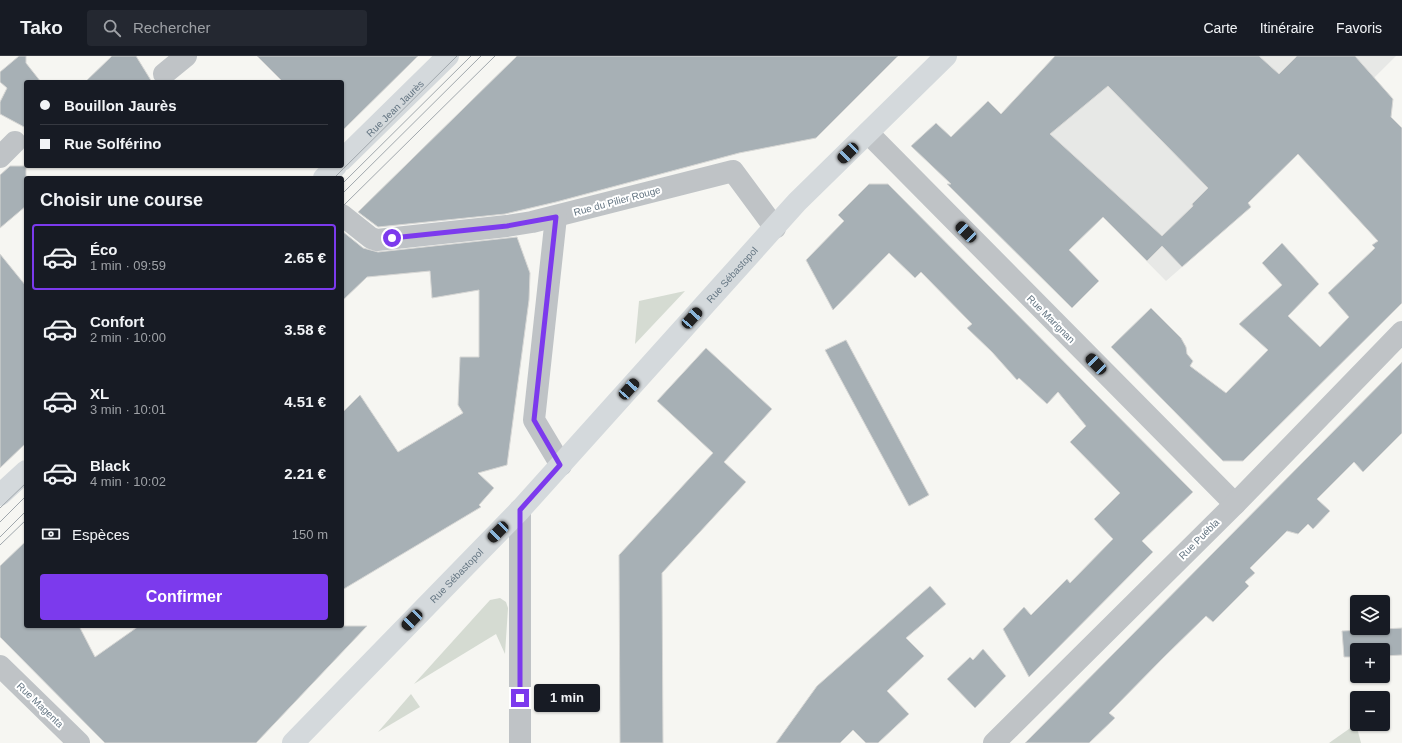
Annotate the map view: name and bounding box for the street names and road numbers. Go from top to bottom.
street label: Rue Jean Jaurès [364,78,426,139]
street label: Rue du Pilier Rouge [572,184,662,218]
street label: Rue Sébastopol [704,244,760,305]
street label: Rue Marignan [1025,293,1077,345]
street label: Rue Puébla [1177,516,1222,561]
street label: Rue Sébastopol [428,546,485,605]
street label: Rue Magenta [15,680,66,730]

